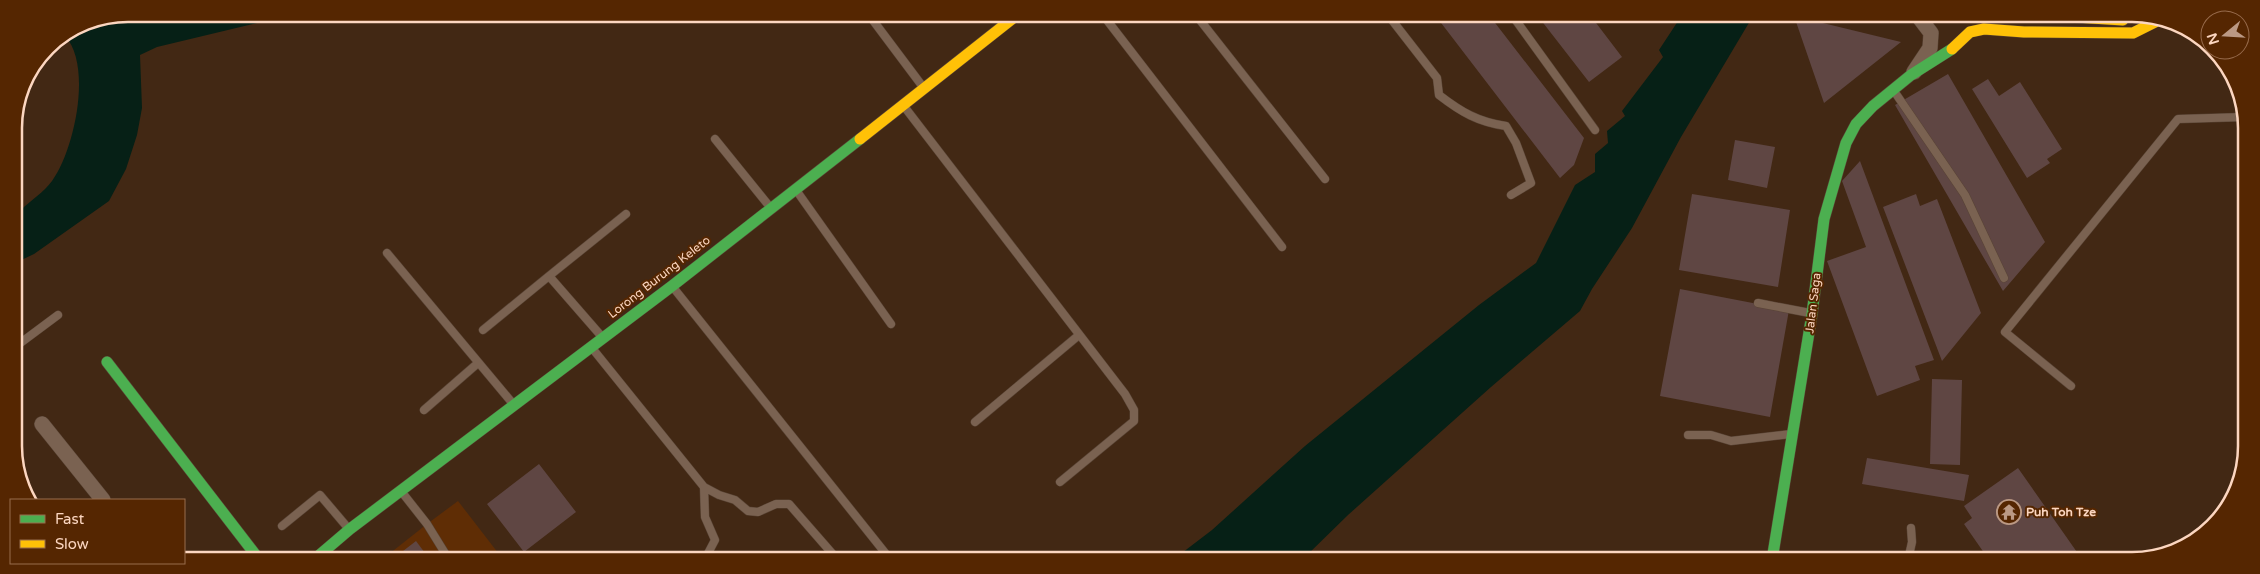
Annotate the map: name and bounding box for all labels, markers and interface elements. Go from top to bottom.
north arrow [2200,10,2250,60]
text: N [2203,31,2223,47]
street label: Lorong Burung Keleto [605,233,713,321]
street label: Jalan Saga [1802,272,1824,334]
legend [10,499,185,564]
temple icon: Puh Toh Tze [1996,499,2022,525]
place label: Puh Toh Tze [2026,505,2096,519]
text: Fast [55,510,85,528]
text: Slow [55,535,89,553]

